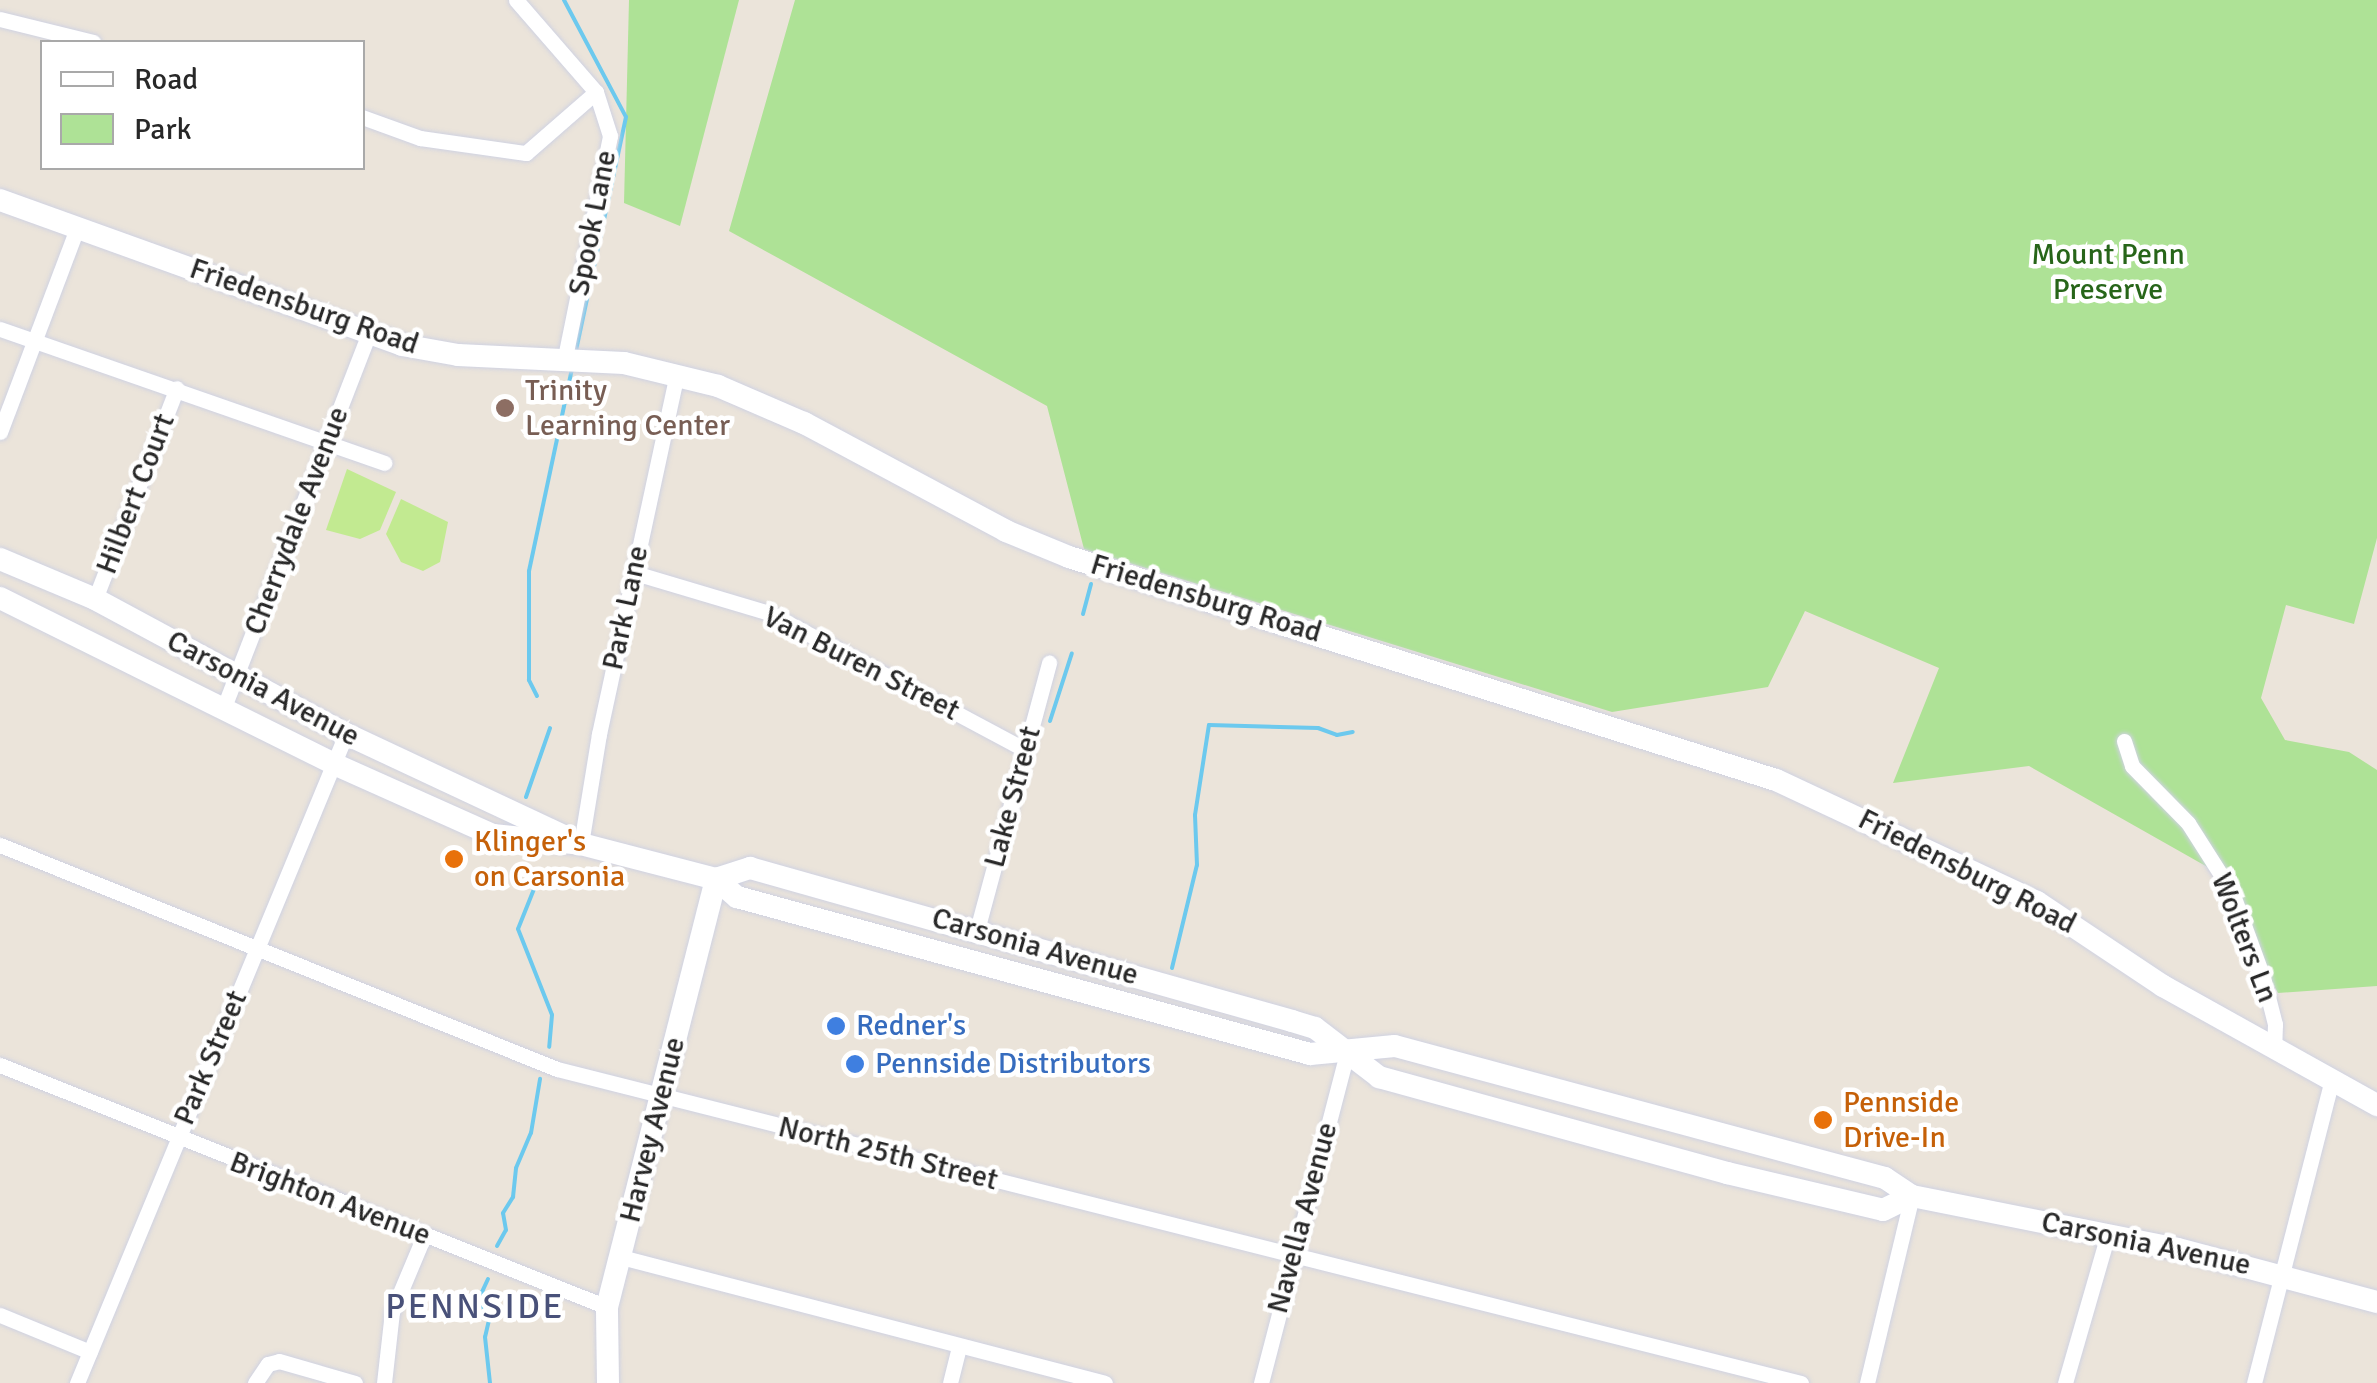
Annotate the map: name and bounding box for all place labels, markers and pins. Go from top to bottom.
place label: Trinity Learning Center [525,373,730,444]
marker: Trinity Learning Center [494,397,516,419]
place label: Klinger's on Carsonia [474,824,625,894]
marker: Klinger's on Carsonia [443,848,465,870]
place label: Redner's [856,1008,966,1044]
marker: Redner's [825,1015,847,1037]
place label: Pennside Distributors [875,1046,1151,1082]
marker: Pennside Distributors [844,1053,866,1075]
place label: Pennside Drive-In [1843,1085,1959,1156]
marker: Pennside Drive-In [1812,1109,1834,1131]

